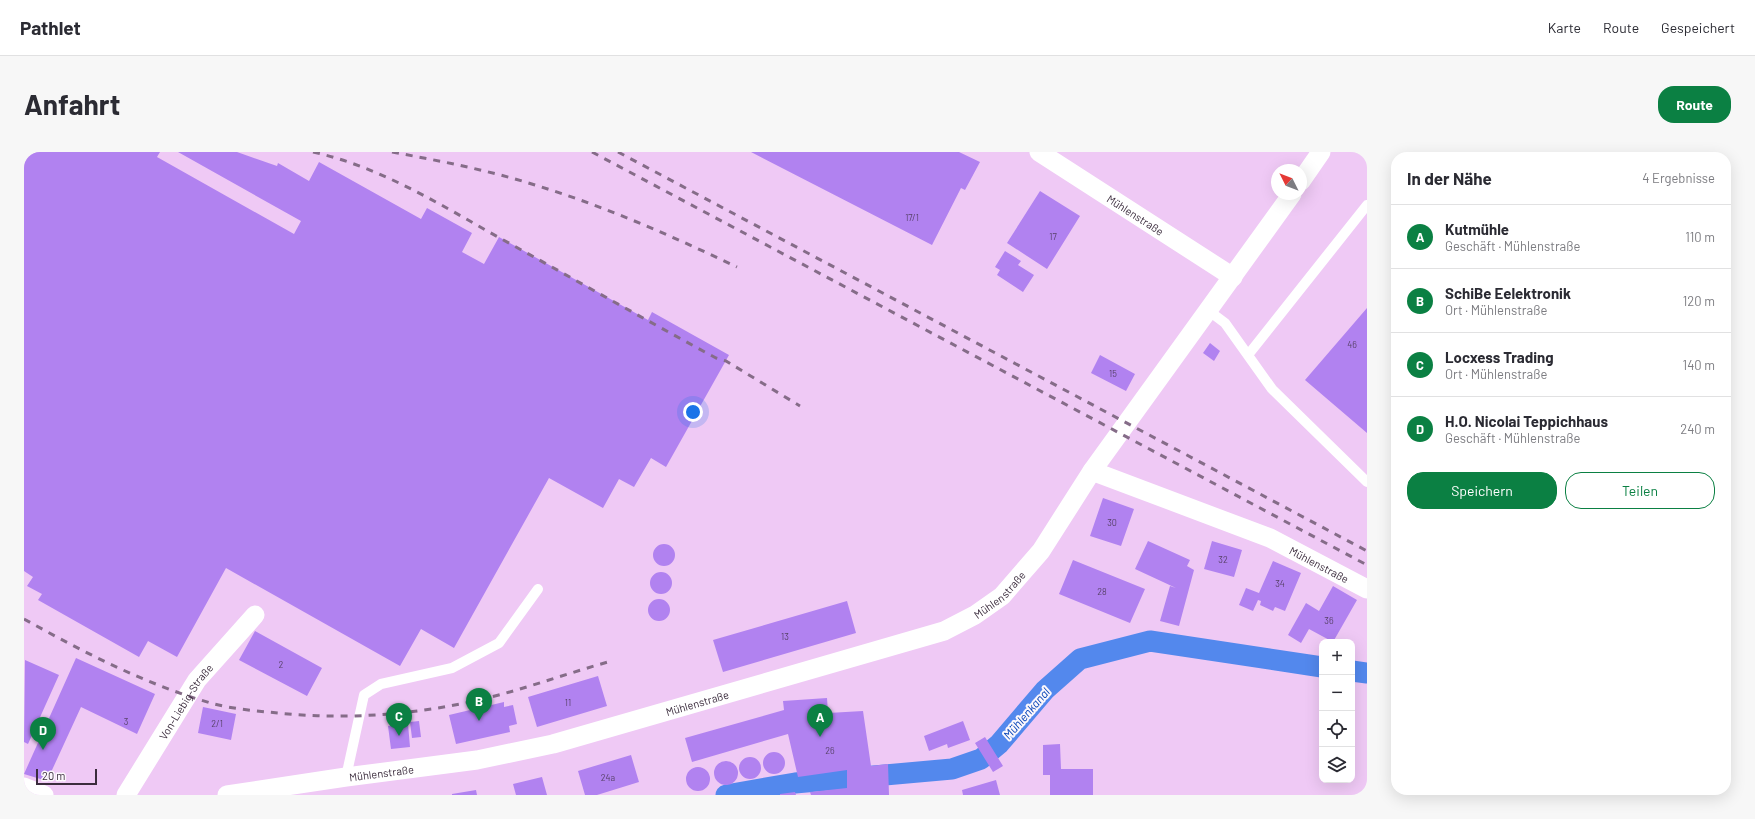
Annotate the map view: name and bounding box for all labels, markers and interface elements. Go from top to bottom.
text: Pathlet [20,16,81,39]
text: Karte [1548,19,1581,36]
text: Route [1603,19,1639,36]
text: Gespeichert [1661,19,1735,36]
button: Route [1658,86,1731,123]
text: Anfahrt [24,87,120,121]
north arrow [1271,164,1307,200]
text: In der Nähe [1407,168,1492,188]
text: 4 Ergebnisse [1642,170,1715,186]
street label: Mühlenstraße [1105,191,1167,237]
house number: 17/1 [905,212,919,223]
text: Kutmühle [1445,220,1509,238]
text: A [1416,229,1424,245]
text: 110 m [1685,229,1715,245]
house number: 17 [1049,231,1057,242]
text: Geschäft · Mühlenstraße [1445,238,1580,254]
text: SchiBe Eelektronik [1445,284,1571,302]
text: B [1416,293,1424,309]
text: 120 m [1683,293,1715,309]
text: Ort · Mühlenstraße [1445,302,1547,318]
house number: 46 [1347,339,1357,350]
text: Locxess Trading [1445,348,1554,366]
text: C [1416,357,1424,373]
text: 140 m [1683,357,1715,373]
text: Ort · Mühlenstraße [1445,366,1547,382]
house number: 15 [1109,368,1117,379]
your location [683,402,703,422]
text: H.O. Nicolai Teppichhaus [1445,412,1608,430]
text: D [1416,421,1424,437]
text: 240 m [1680,421,1715,437]
text: Geschäft · Mühlenstraße [1445,430,1580,446]
button: Speichern [1407,472,1557,509]
button: Teilen [1565,472,1715,509]
house number: 30 [1107,517,1117,528]
street label: Mühlenstraße [1288,543,1351,585]
house number: 32 [1218,554,1228,565]
street label: Mühlenstraße [971,568,1028,621]
house number: 34 [1275,578,1285,589]
house number: 28 [1097,586,1107,597]
house number: 36 [1324,615,1334,626]
house number: 13 [781,631,789,642]
map controls [1319,639,1355,783]
button: + [1319,639,1355,675]
house number: 2 [279,659,284,670]
street label: Von-Liebig-Straße [156,661,215,742]
button: − [1319,675,1355,711]
water label: Mühlenkanal [1000,684,1052,741]
street label: Mühlenstraße [664,687,730,718]
pin: B [466,688,492,721]
house number: 11 [565,697,571,708]
pin: C [386,703,412,736]
pin: A [807,704,833,737]
button: locate [1319,711,1355,747]
house number: 3 [124,716,129,727]
pin: D [30,717,56,750]
house number: 2/1 [211,718,223,729]
house number: 26 [825,745,835,756]
button: layers [1319,747,1355,783]
street label: Mühlenstraße [348,762,415,783]
scale bar [36,767,97,786]
text: 20 m [42,769,65,782]
house number: 24a [601,772,615,783]

